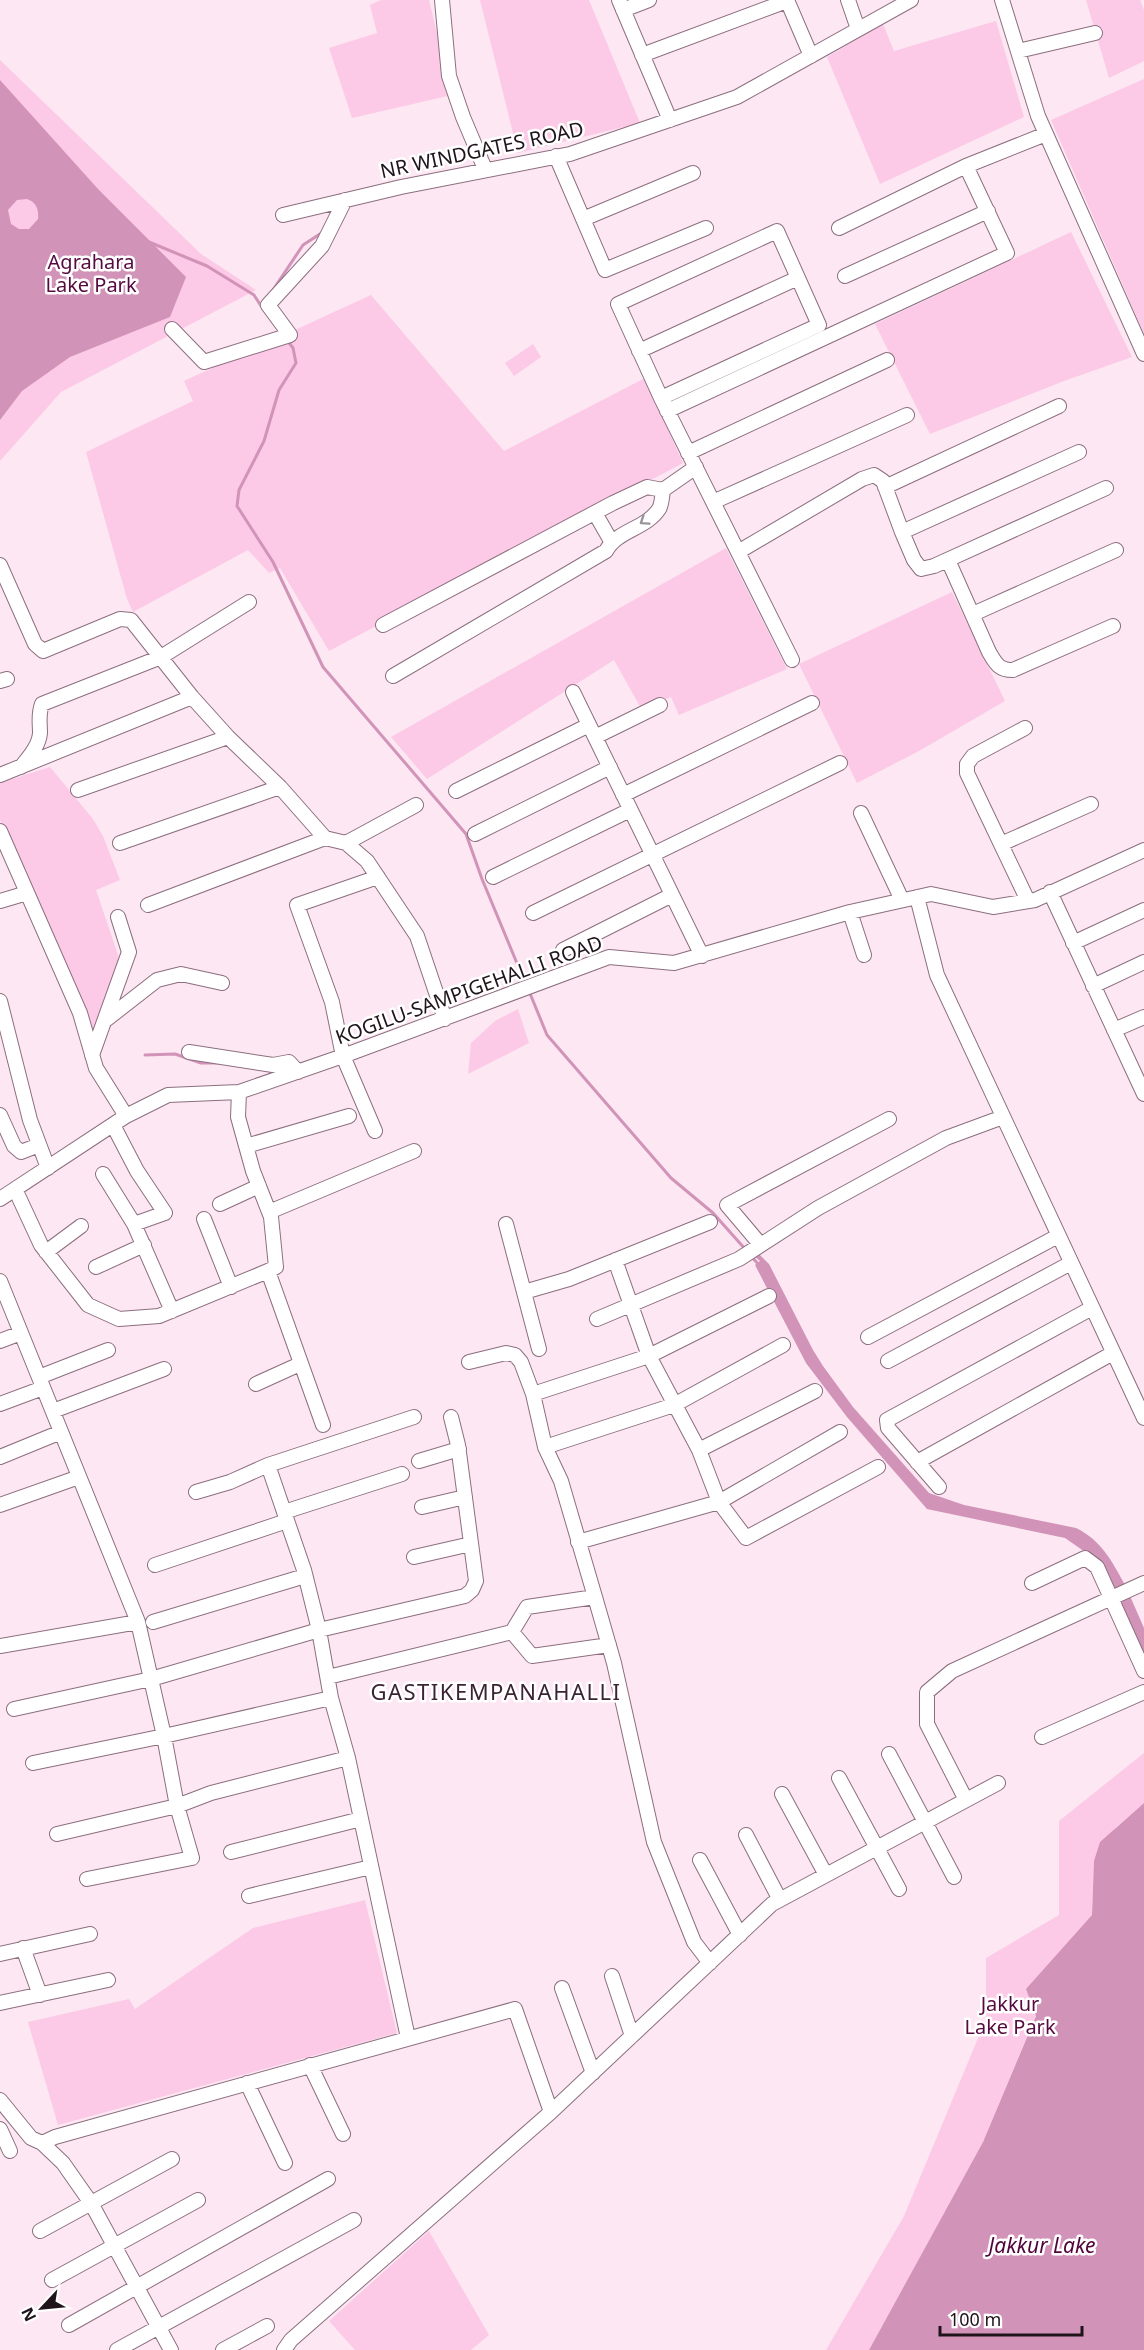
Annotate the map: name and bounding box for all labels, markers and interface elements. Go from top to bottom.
street label: NR WINDGATES ROAD [378,115,586,184]
park label: Agrahara Lake Park [45,248,137,298]
one-way arrow [640,514,651,525]
street label: KOGILU-SAMPIGEHALLI ROAD [332,929,606,1050]
district label: GASTIKEMPANAHALLI [370,1676,622,1706]
park label: Jakkur Lake Park [964,1990,1056,2040]
water label: Jakkur Lake [985,2231,1095,2259]
north arrow [12,2278,72,2338]
scale bar [940,2299,1082,2337]
text: N [16,2304,41,2325]
text: 100 m [949,2307,1001,2331]

